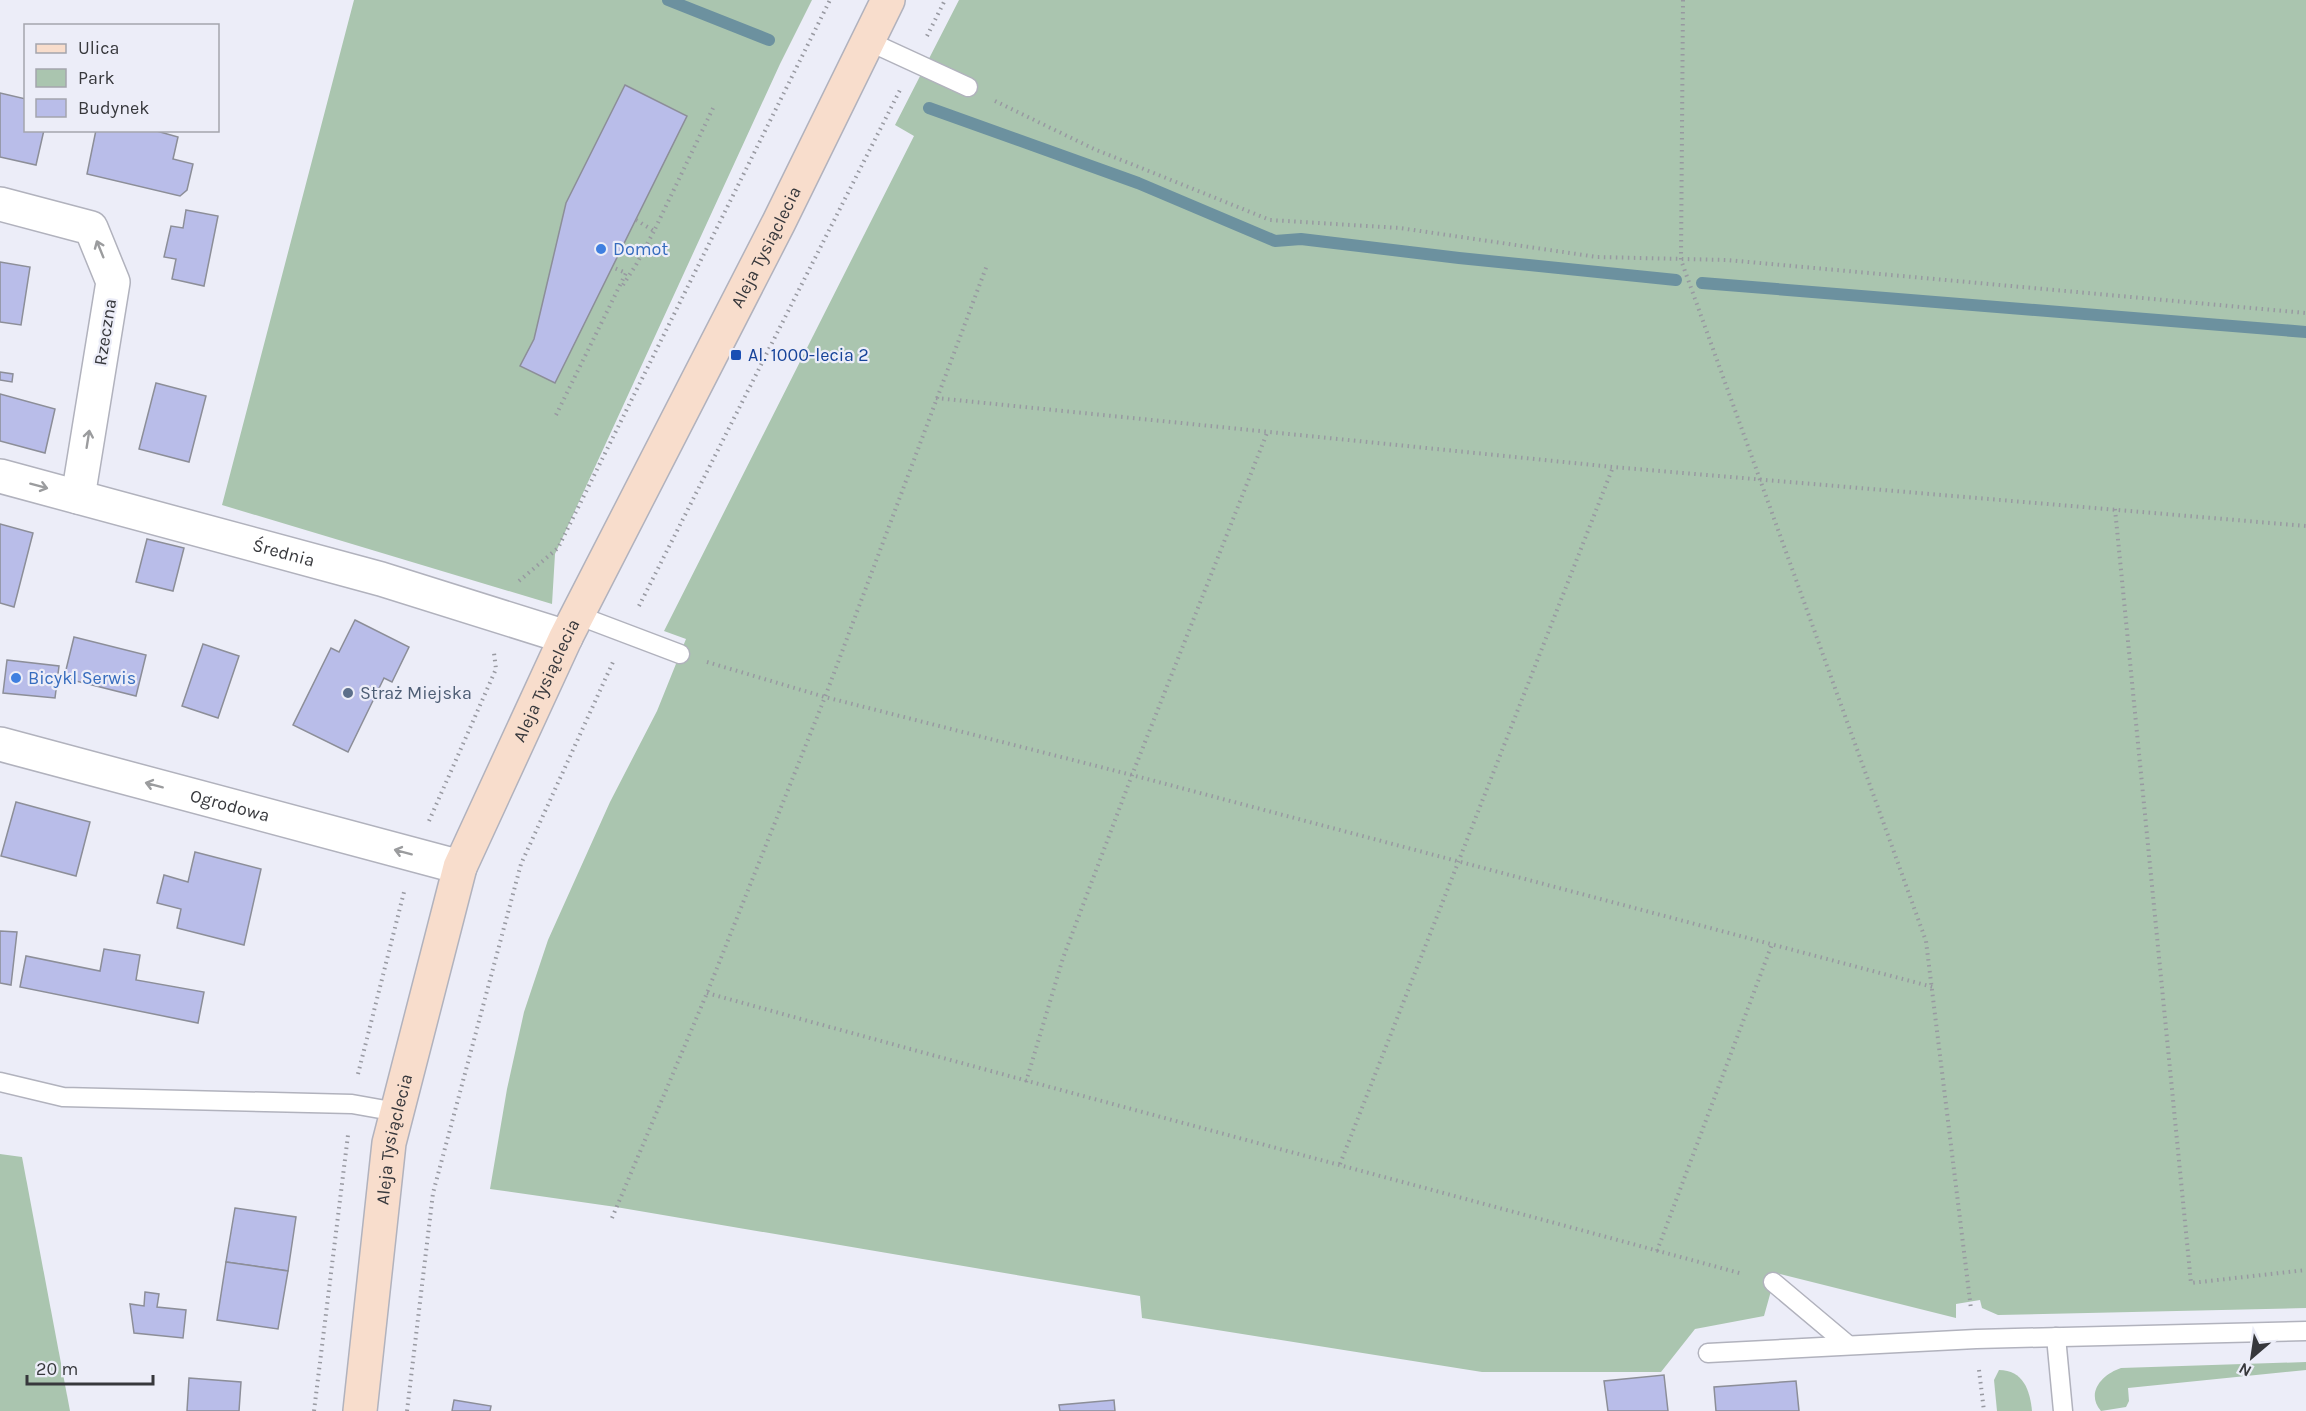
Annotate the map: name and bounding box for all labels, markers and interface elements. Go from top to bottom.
legend [24,24,219,132]
text: Ulica [78,37,119,59]
text: Park [78,67,115,89]
text: Budynek [78,97,149,119]
street label: Aleja Tysiąclecia [726,183,806,312]
place label: Domot [613,238,668,260]
one-way arrow [94,240,105,258]
marker: Domot [594,242,608,256]
street label: Rzeczna [89,297,121,367]
place label: Al. 1000-lecia 2 [748,344,869,366]
marker: Al. 1000-lecia 2 [729,348,743,362]
one-way arrow [82,430,93,449]
one-way arrow [29,481,48,493]
street label: Średnia [250,533,317,572]
street label: Aleja Tysiąclecia [508,615,584,746]
place label: Bicykl Serwis [28,667,136,689]
marker: Bicykl Serwis [9,671,23,685]
place label: Straż Miejska [360,682,472,704]
marker: Straż Miejska [341,686,355,700]
one-way arrow [145,779,164,790]
street label: Ogrodowa [188,784,272,827]
one-way arrow [394,846,413,857]
street label: Aleja Tysiąclecia [371,1071,417,1206]
north arrow [2222,1327,2282,1387]
scale bar [27,1348,153,1386]
text: 20 m [36,1358,78,1380]
text: N [2235,1359,2255,1381]

